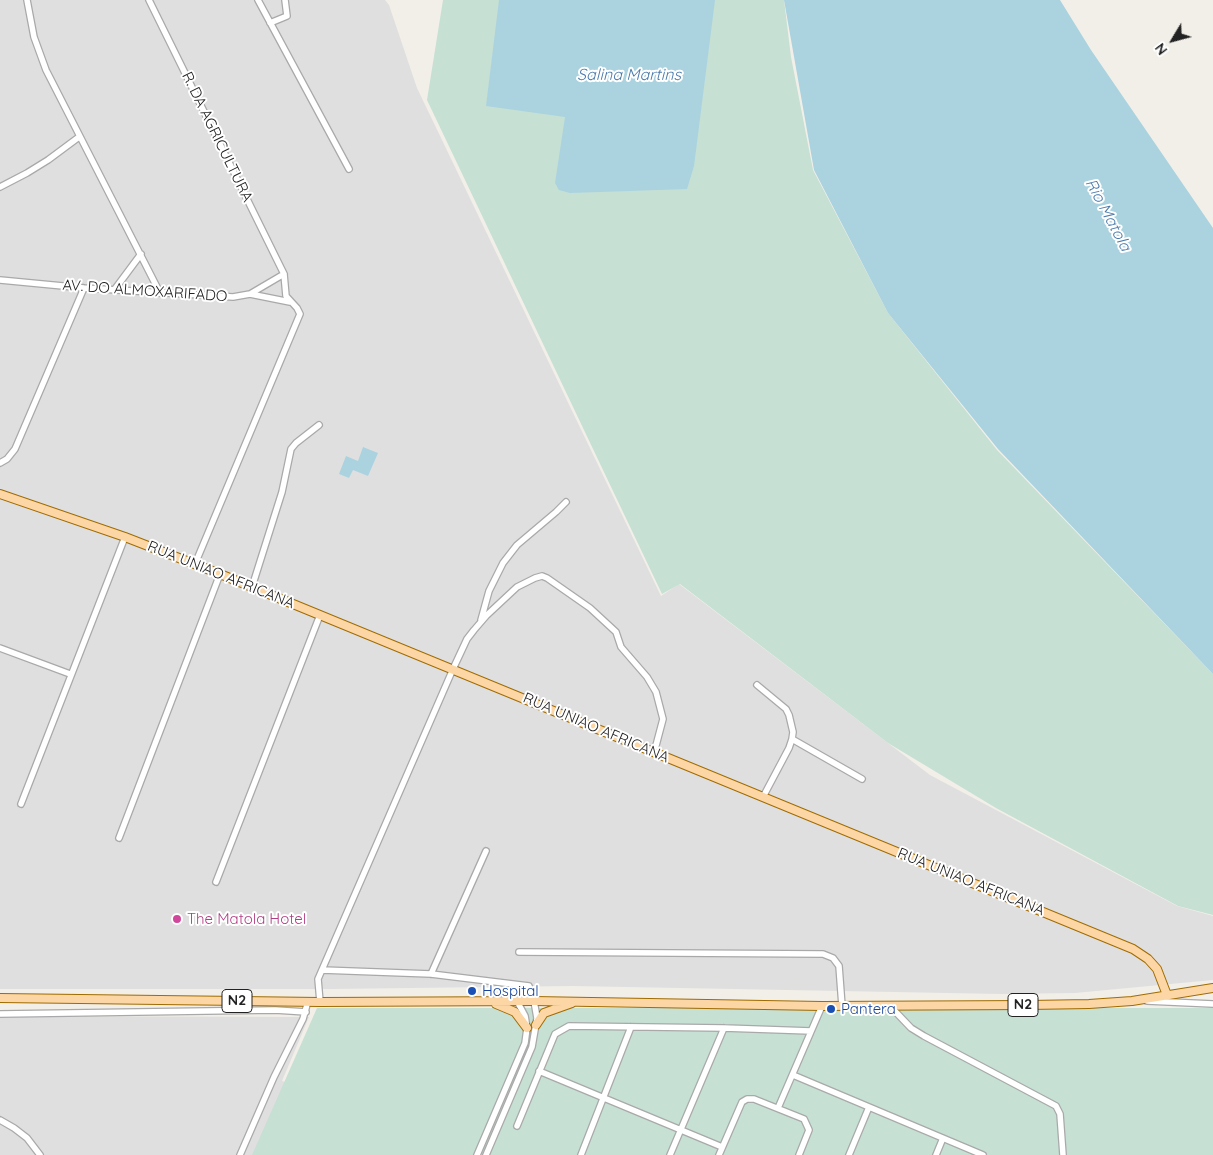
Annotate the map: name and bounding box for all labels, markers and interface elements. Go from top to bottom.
north arrow [1148,15,1198,65]
text: N [1151,40,1171,59]
water label: Salina Martins [577,65,681,85]
street label: R. DA AGRICULTURA [178,69,256,205]
water label: Rio Matola [1081,175,1135,255]
street label: AV. DO ALMOXARIFADO [62,276,228,306]
street label: RUA UNIAO AFRICANA [145,537,297,613]
street label: RUA UNIAO AFRICANA [520,689,672,767]
street label: RUA UNIAO AFRICANA [895,844,1047,920]
place label: The Matola Hotel [187,910,306,928]
marker: The Matola Hotel [171,913,183,925]
place label: Hospital [482,982,539,1000]
marker: Hospital [466,985,478,997]
road number: N2 [222,989,252,1012]
road number: N2 [1008,994,1038,1016]
place label: Pantera [841,1000,896,1018]
marker: Pantera [825,1003,837,1015]

